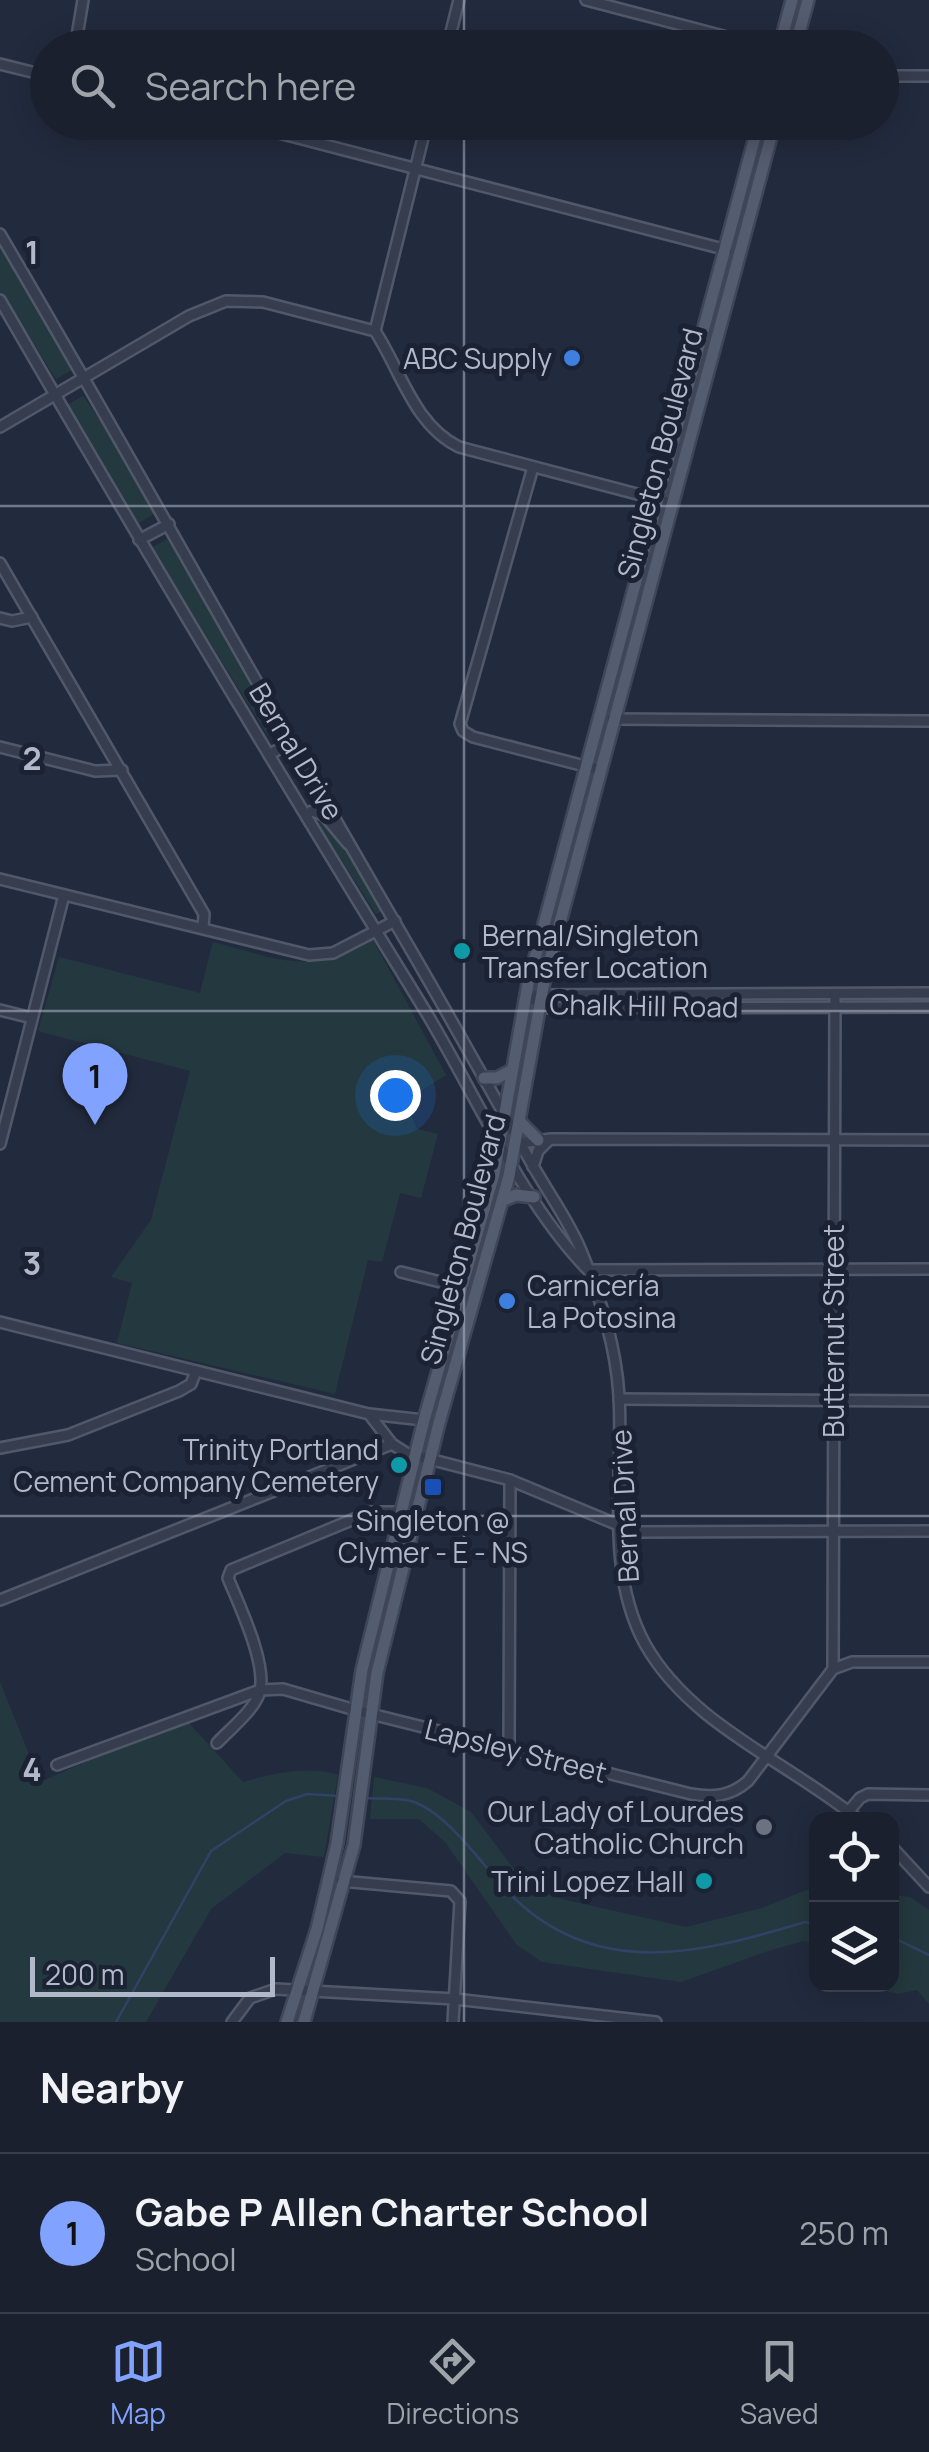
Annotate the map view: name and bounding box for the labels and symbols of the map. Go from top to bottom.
text: 1 [25,230,39,274]
street label: Singleton Boulevard [607,324,711,582]
place label: ABC Supply [403,339,552,377]
marker: ABC Supply [561,347,583,369]
street label: Bernal Drive [241,675,353,827]
text: 2 [22,736,42,780]
place label: Bernal/Singleton Transfer Location [482,916,708,986]
marker: Bernal/Singleton Transfer Location [451,940,473,962]
street label: Chalk Hill Road [549,984,739,1026]
pin: 1 [62,1042,128,1125]
your location [370,1070,421,1121]
street label: Singleton Boulevard [410,1110,514,1368]
street label: Butternut Street [814,1224,852,1438]
text: 3 [23,1241,41,1285]
place label: Carnicería La Potosina [527,1266,676,1336]
marker: Carnicería La Potosina [496,1290,518,1312]
street label: Bernal Drive [601,1428,647,1584]
place label: Trinity Portland Cement Company Cemetery [13,1430,379,1500]
marker: Trinity Portland Cement Company Cemetery [388,1454,410,1476]
marker: Singleton @ Clymer - E - NS [422,1476,444,1498]
place label: Singleton @ Clymer - E - NS [338,1501,528,1571]
street label: Lapsley Street [421,1709,611,1791]
text: 4 [22,1747,42,1791]
place label: Our Lady of Lourdes Catholic Church [488,1792,744,1862]
marker: Our Lady of Lourdes Catholic Church [753,1816,775,1838]
place label: Trini Lopez Hall [491,1862,684,1900]
marker: Trini Lopez Hall [693,1870,715,1892]
scale bar [30,1952,275,1996]

